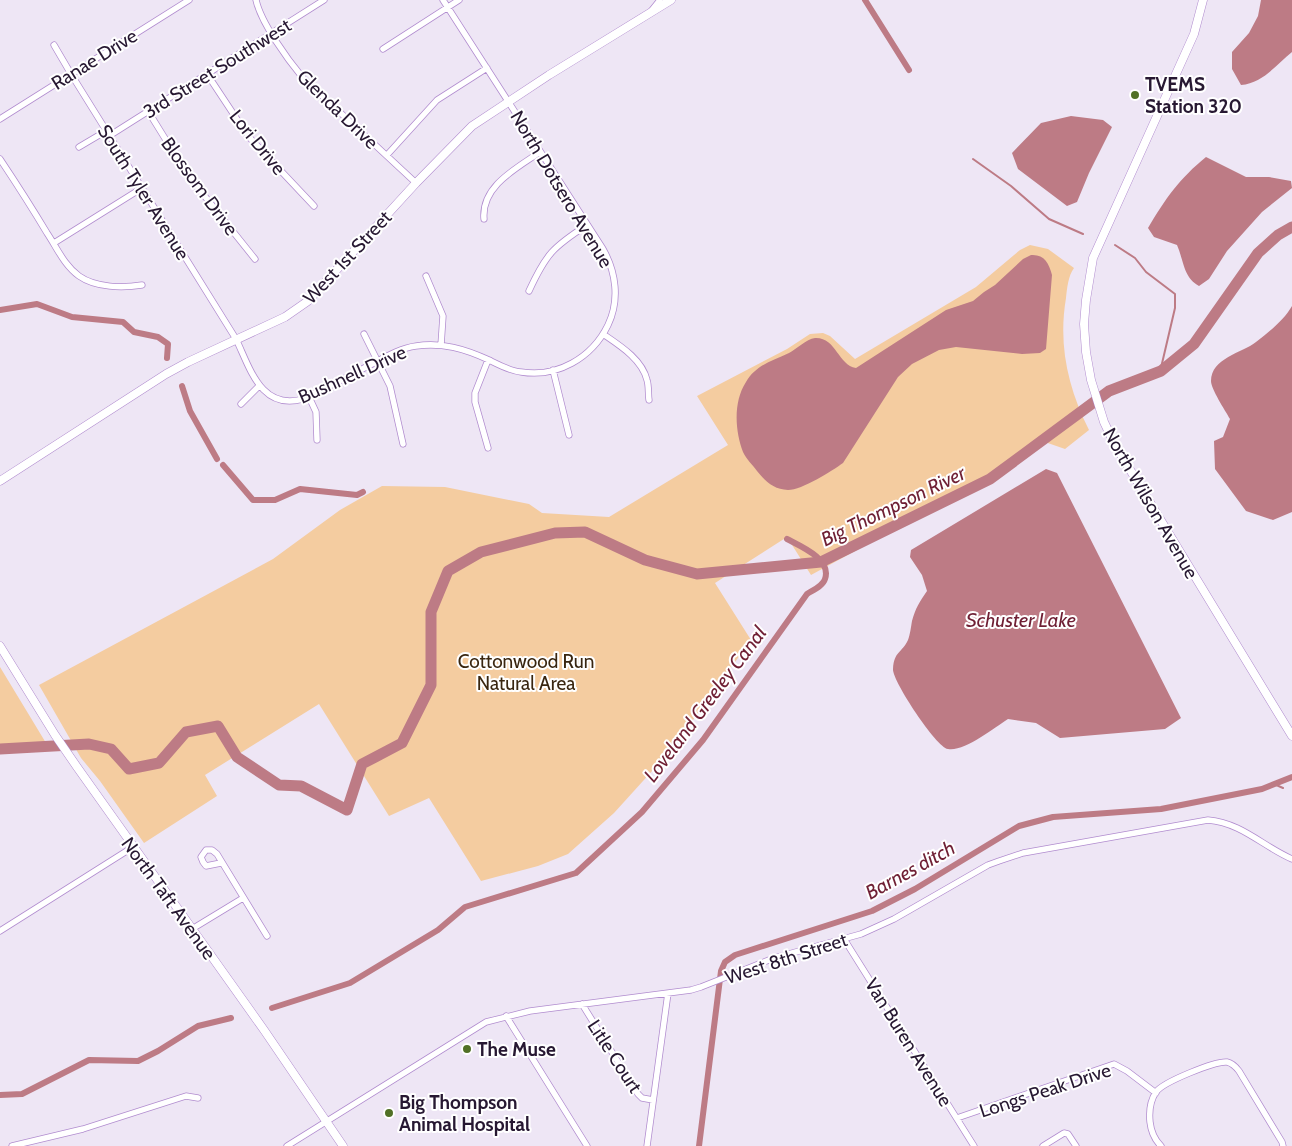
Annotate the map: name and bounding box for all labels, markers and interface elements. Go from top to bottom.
street label: 3rd Street Southwest [139,13,296,123]
street label: Ranae Drive [47,24,142,95]
street label: Glenda Drive [292,65,383,154]
place label: TVEMS Station 320 [1145,73,1242,118]
marker: TVEMS Station 320 [1129,89,1141,101]
street label: Lori Drive [225,105,291,180]
street label: North Dotsero Avenue [506,106,618,272]
street label: South Tyler Avenue [93,120,195,264]
street label: Blossom Drive [156,133,243,240]
street label: West 1st Street [298,206,397,309]
street label: Bushnell Drive [295,340,410,408]
street label: North Wilson Avenue [1098,424,1203,583]
water label: Big Thompson River [817,460,970,551]
water label: Schuster Lake [966,608,1076,632]
water label: Loveland Greeley Canal [639,621,772,787]
park label: Cottonwood Run Natural Area [458,650,594,695]
street label: North Taft Avenue [116,833,221,964]
water label: Barnes ditch [861,836,959,904]
street label: West 8th Street [722,928,851,989]
street label: Van Buren Avenue [860,974,957,1111]
street label: Litle Court [582,1015,647,1098]
place label: The Muse [477,1038,556,1061]
marker: The Muse [461,1043,473,1055]
street label: Longs Peak Drive [977,1058,1114,1123]
place label: Big Thompson Animal Hospital [399,1091,530,1136]
marker: Big Thompson Animal Hospital [383,1107,395,1119]

